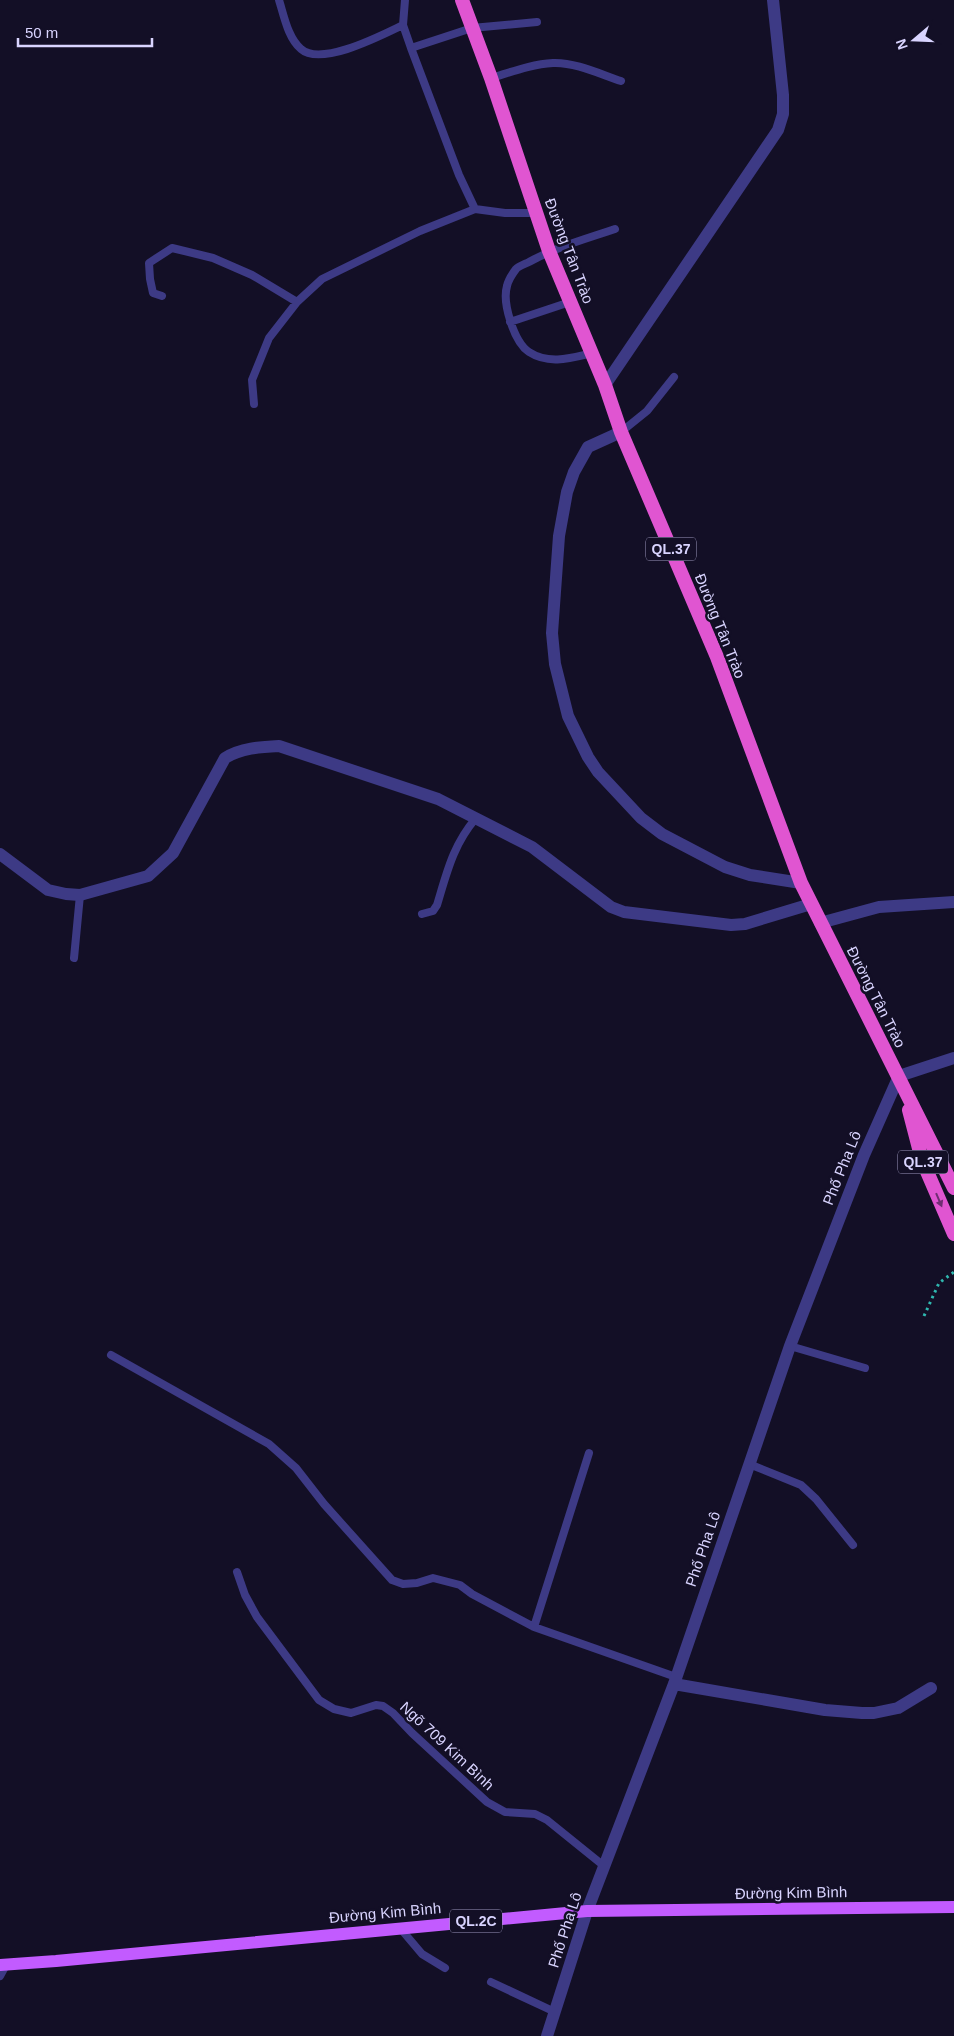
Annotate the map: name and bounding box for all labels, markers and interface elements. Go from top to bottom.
scale bar [18,15,151,47]
north arrow [889,15,939,65]
text: 50 m [25,24,58,41]
text: N [892,37,911,52]
street label: Đường Tân Trào [542,196,597,306]
road number: QL.37 [646,538,696,560]
street label: Đường Tân Trào [692,571,749,681]
street label: Đường Tân Trào [844,943,909,1050]
street label: Phố Pha Lô [819,1128,864,1207]
road number: QL.37 [898,1150,948,1174]
one-way arrow [936,1193,944,1207]
street label: Phố Pha Lô [682,1509,723,1589]
street label: Ngõ 709 Kim Bình [397,1698,498,1793]
street label: Đường Kim Bình [735,1883,847,1902]
street label: Phố Pha Lô [544,1890,585,1970]
street label: Đường Kim Bình [328,1899,442,1926]
road number: QL.2C [450,1910,502,1932]

